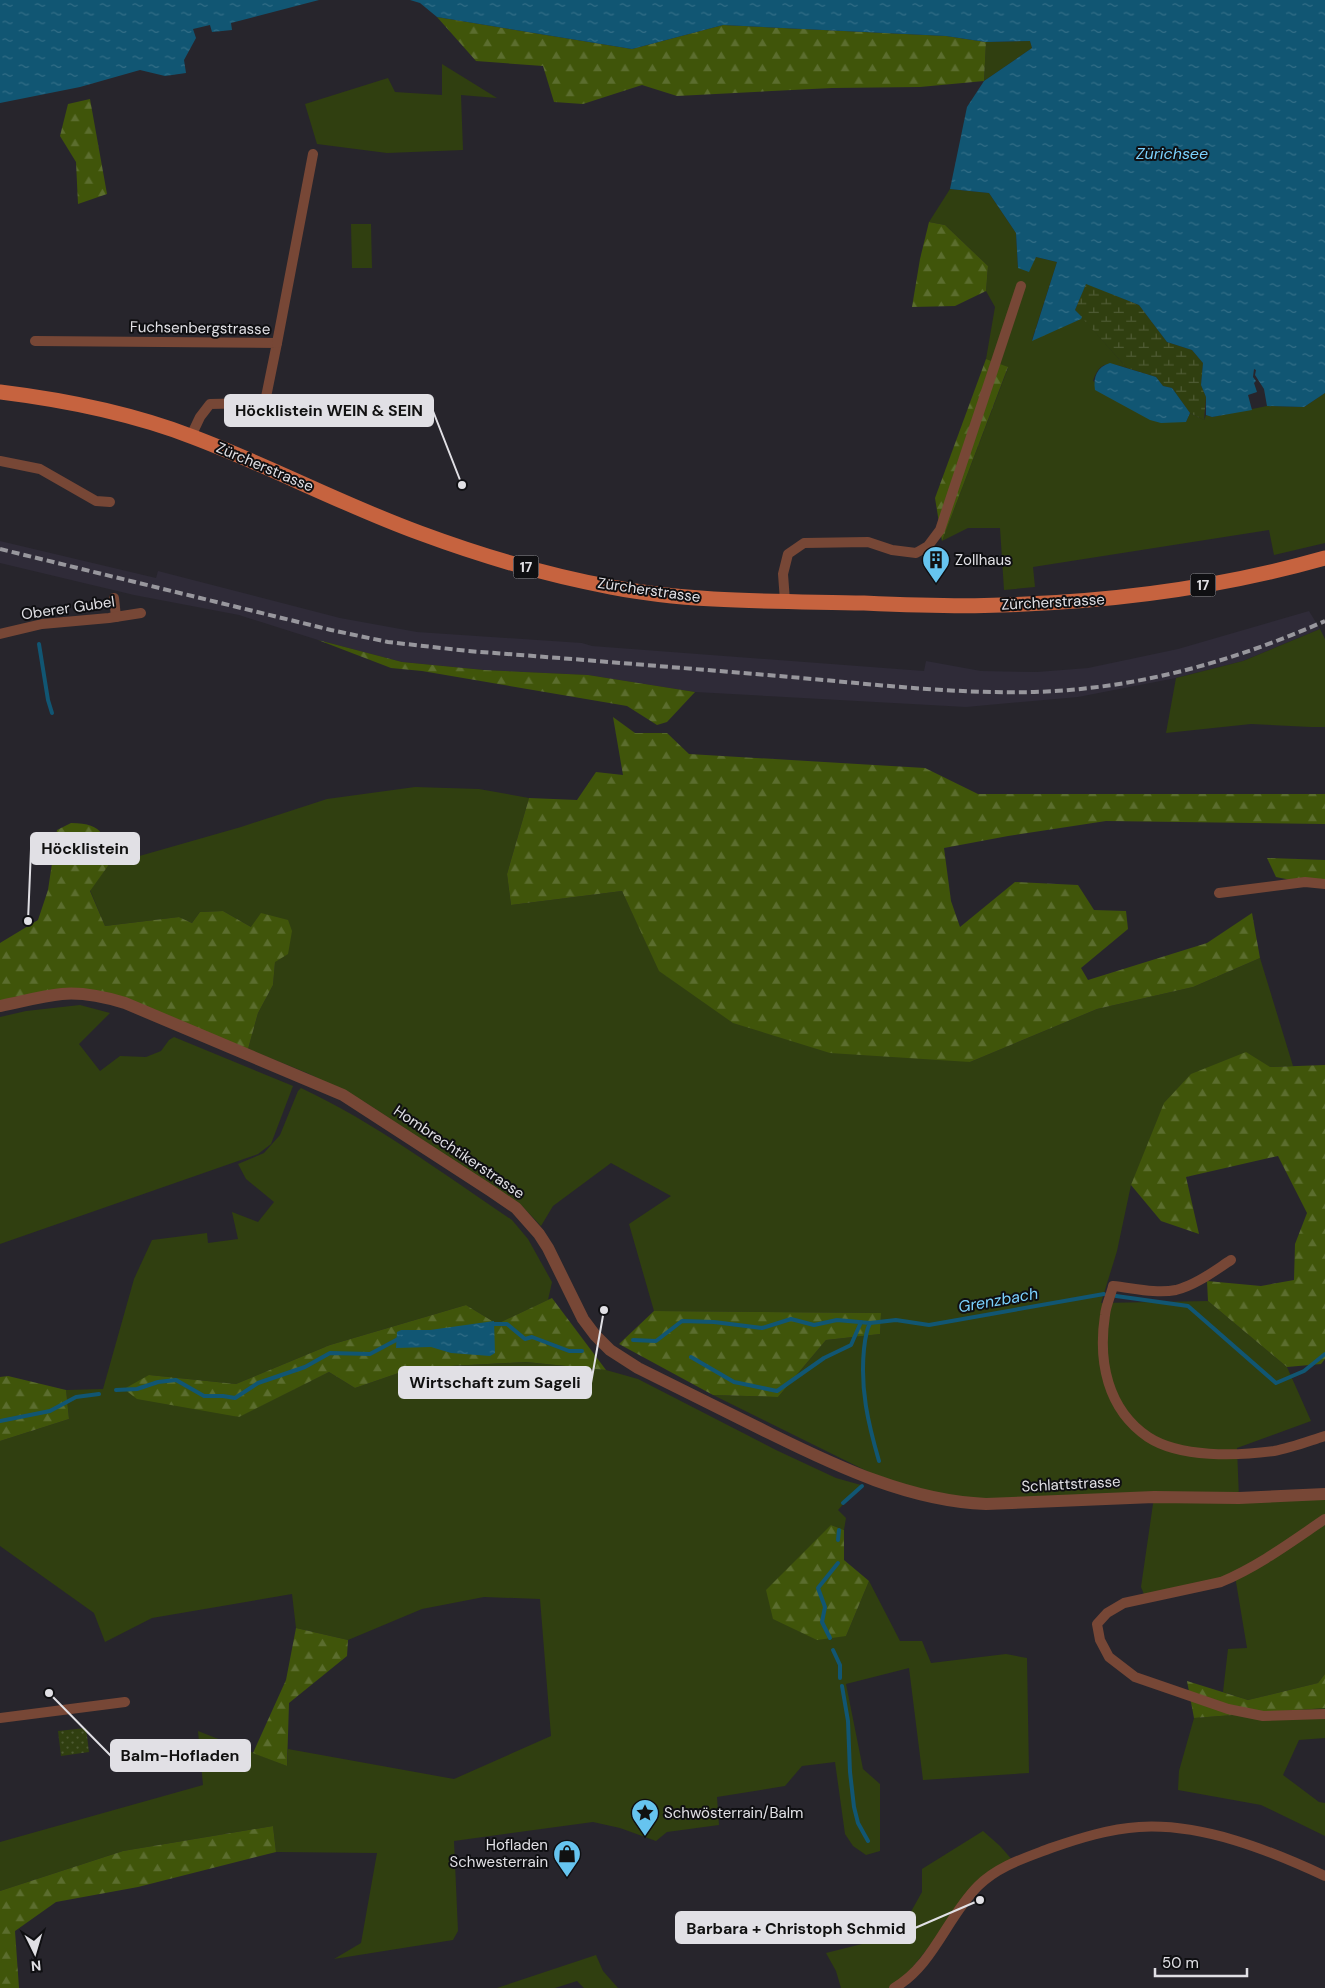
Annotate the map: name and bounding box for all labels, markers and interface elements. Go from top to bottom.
water label: Zürichsee [1136,143,1208,164]
street label: Fuchsenbergstrasse [130,317,270,339]
callout: Höcklistein WEIN & SEIN [225,395,433,426]
text: Höcklistein WEIN & SEIN [235,400,423,421]
street label: Zürcherstrasse [213,438,317,496]
building icon: Zollhaus [921,545,951,584]
place label: Zollhaus [955,550,1012,570]
road number: 17 [514,556,538,578]
street label: Zürcherstrasse [596,573,702,607]
road number: 17 [1190,574,1216,596]
street label: Zürcherstrasse [1001,589,1105,615]
street label: Oberer Gubel [20,592,116,624]
callout: Höcklistein [31,833,139,864]
text: Höcklistein [41,838,129,859]
street label: Hombrechtikerstrasse [390,1101,528,1203]
water label: Grenzbach [956,1283,1040,1317]
callout: Wirtschaft zum Sageli [399,1367,591,1398]
text: Wirtschaft zum Sageli [409,1372,581,1393]
street label: Schlattstrasse [1021,1471,1121,1497]
callout: Balm-Hofladen [111,1740,250,1771]
text: Balm-Hofladen [121,1745,239,1766]
place icon: Schwösterrain/Balm [630,1798,660,1837]
place label: Schwösterrain/Balm [664,1803,803,1823]
place label: Hofladen Schwesterrain [450,1835,548,1872]
shop icon: Hofladen Schwesterrain [552,1839,582,1878]
callout: Barbara + Christoph Schmid [676,1912,915,1943]
text: Barbara + Christoph Schmid [686,1918,906,1939]
north arrow [10,1928,60,1978]
scale bar [1155,1946,1248,1978]
text: 50 m [1162,1953,1199,1973]
text: N [30,1957,42,1975]

